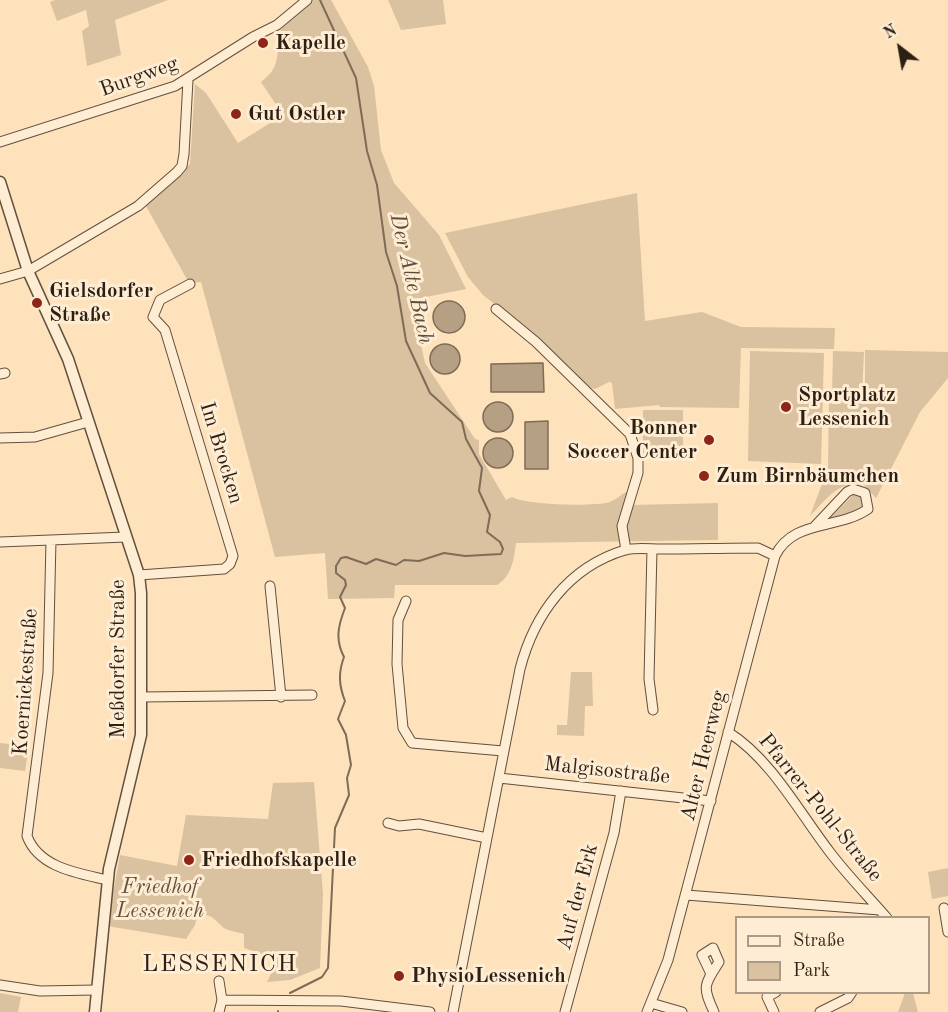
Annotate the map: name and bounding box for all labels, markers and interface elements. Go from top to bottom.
north arrow [870,18,930,78]
text: N [881,23,900,43]
place label: Kapelle [275,30,346,56]
marker: Kapelle [256,36,270,50]
street label: Burgweg [96,51,182,103]
place label: Gut Ostler [248,101,345,127]
marker: Gut Ostler [229,107,243,121]
water label: Der Alte Bach [383,211,439,347]
place label: Gielsdorfer Straße [49,278,153,328]
marker: Gielsdorfer Straße [30,296,44,310]
place label: Sportplatz Lessenich [798,382,896,432]
street label: Im Brocken [194,399,248,507]
marker: Sportplatz Lessenich [779,400,793,414]
place label: Bonner Soccer Center [567,415,697,465]
marker: Bonner Soccer Center [702,433,716,447]
place label: Zum Birnbäumchen [716,463,899,489]
marker: Zum Birnbäumchen [697,469,711,483]
street label: Meßdorfer Straße [105,579,131,739]
street label: Koernickestraße [8,608,44,756]
street label: Alter Heerweg [676,688,732,824]
street label: Pfarrer-Pohl-Straße [753,729,887,887]
street label: Malgisostraße [543,752,671,790]
street label: Auf der Erk [552,841,604,953]
place label: Friedhofskapelle [201,847,357,873]
marker: Friedhofskapelle [182,853,196,867]
park label: Friedhof Lessenich [116,874,204,924]
legend [735,916,930,994]
text: Straße [793,932,844,950]
district label: LESSENICH [142,951,298,979]
text: Park [793,962,830,980]
place label: PhysioLessenich [411,963,566,989]
marker: PhysioLessenich [392,969,406,983]

